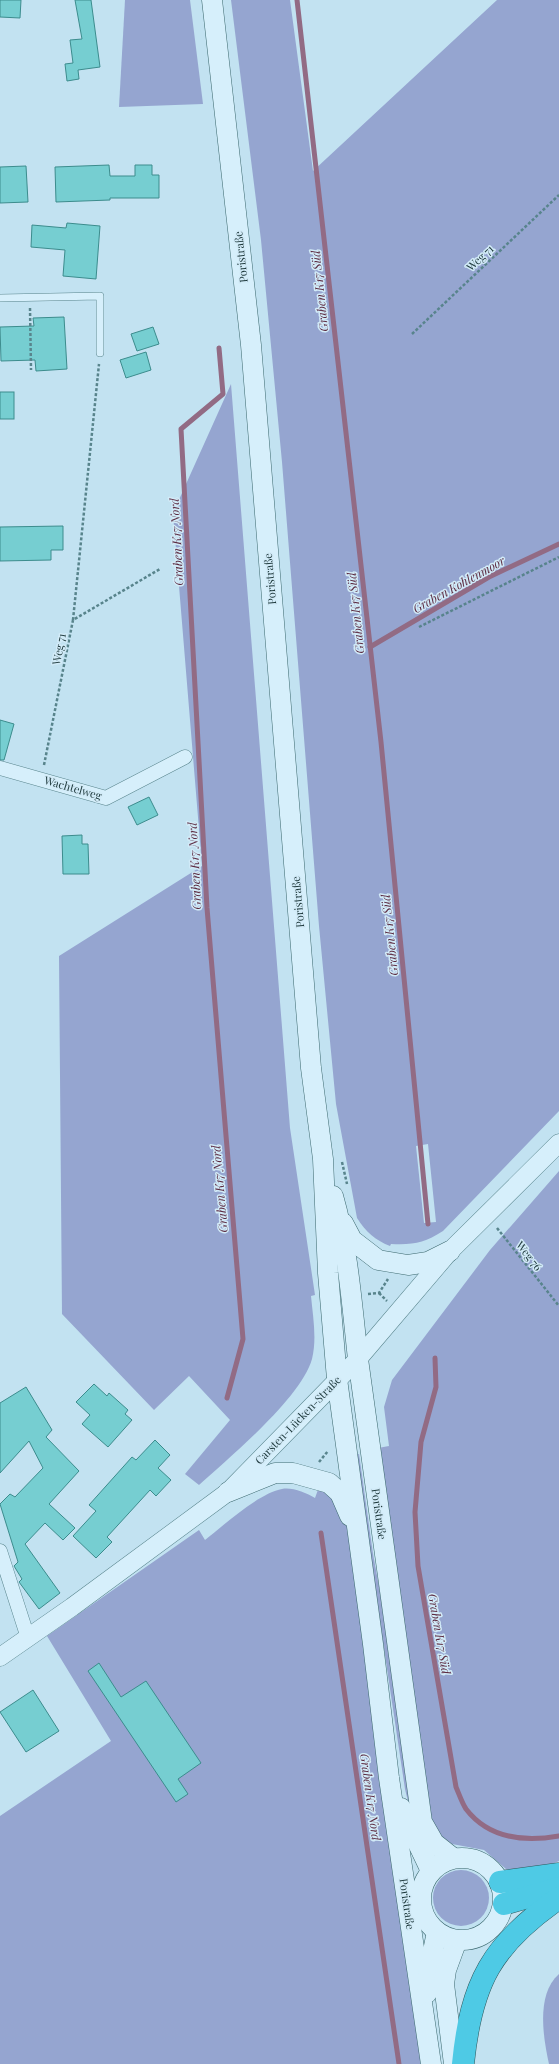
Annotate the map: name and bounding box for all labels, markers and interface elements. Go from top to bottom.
street label: Poristraße [230,230,251,284]
street label: Weg 71 [462,241,496,275]
water label: Graben K17 Süd [307,249,331,333]
water label: Graben K17 Nord [166,497,186,586]
street label: Poristraße [260,552,279,605]
water label: Graben Kohlenmoor [410,552,508,616]
water label: Graben K17 Süd [343,571,367,655]
street label: Weg 71 [48,632,69,667]
street label: Wachtelweg [42,772,104,803]
water label: Graben K17 Nord [184,821,204,910]
street label: Poristraße [288,875,307,928]
water label: Graben K17 Süd [377,893,401,977]
water label: Graben K17 Nord [207,1144,231,1233]
street label: Weg 76 [513,1237,546,1274]
street label: Carsten-Lücken-Straße [251,1372,344,1467]
street label: Poristraße [368,1487,391,1541]
water label: Graben K17 Süd [425,1592,455,1676]
water label: Graben K17 Nord [357,1752,385,1842]
street label: Poristraße [396,1877,419,1931]

